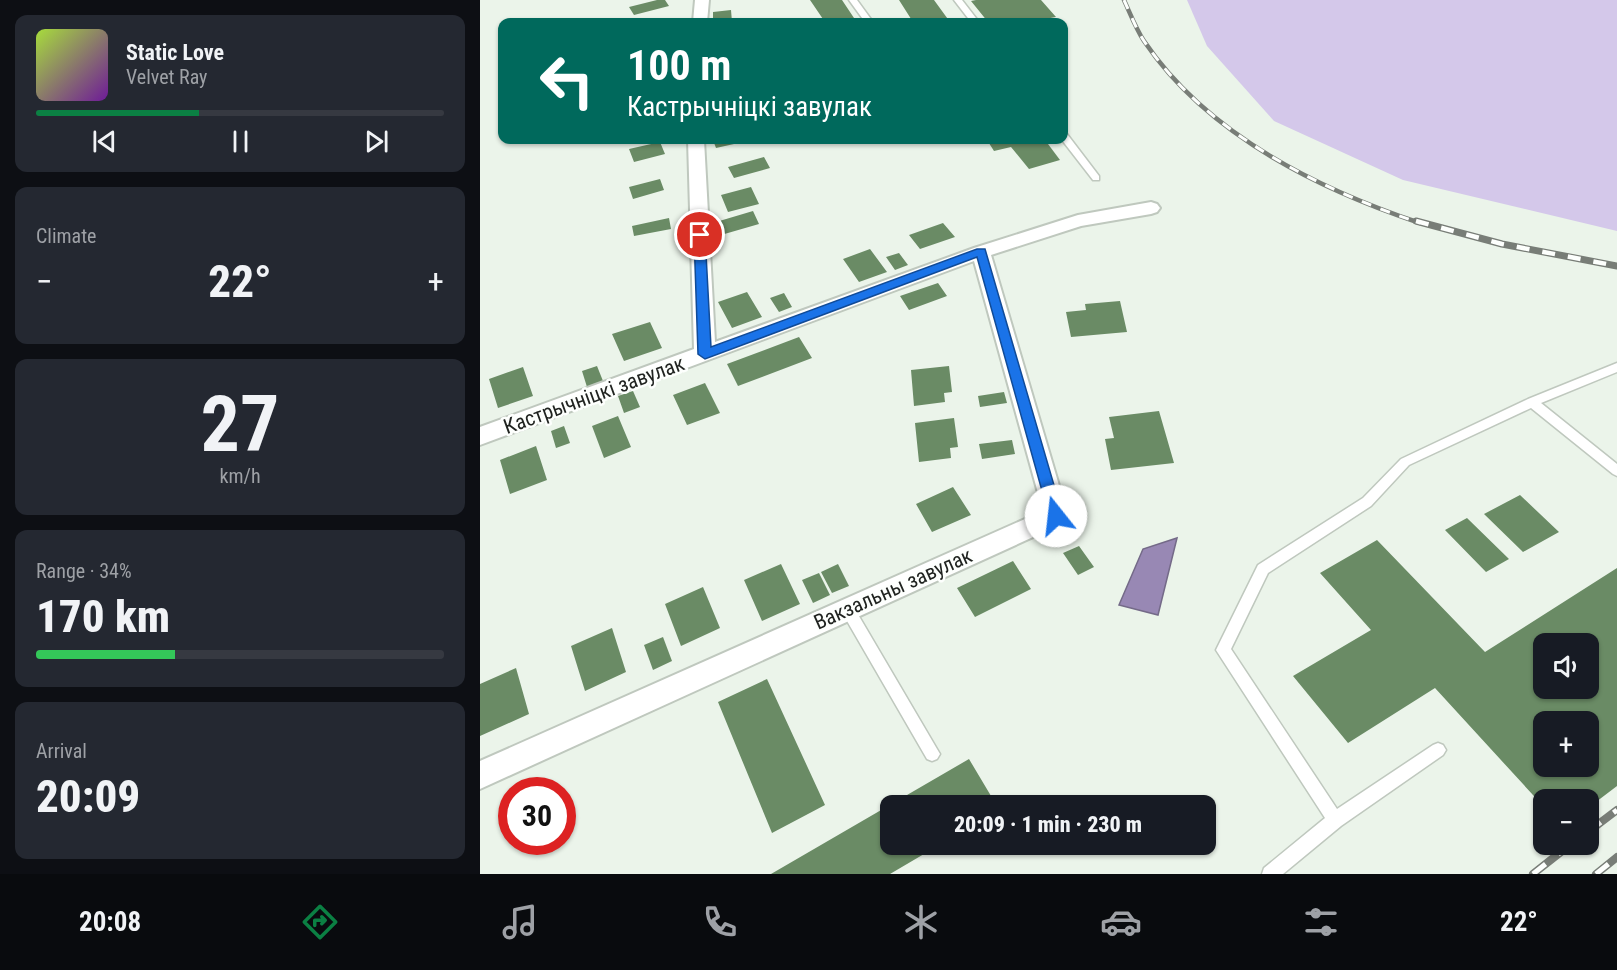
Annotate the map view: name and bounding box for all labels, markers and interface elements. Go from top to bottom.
text: Static Love [126,40,224,65]
text: 100 m [627,41,732,90]
icon: left [528,42,606,120]
text: Velvet Ray [126,65,207,89]
text: Кастрычніцкі завулак [627,91,872,123]
icon: previous [88,125,121,158]
icon: pause [224,125,257,158]
icon: next [360,125,393,158]
pin [674,209,725,260]
icon: arrive [683,218,716,251]
text: Climate [36,224,96,248]
text: 22° [208,255,272,308]
text: − [36,262,53,301]
text: + [428,262,444,301]
street label: Кастрычніцкі завулак [500,351,688,439]
text: 27 [201,379,279,470]
text: km/h [219,464,261,488]
position arrow [1024,484,1088,548]
street label: Вакзальны завулак [810,543,976,635]
text: Range · 34% [36,559,132,583]
text: 170 km [36,590,170,643]
map controls [1533,633,1599,855]
button: sound [1533,633,1599,699]
button: + [1533,711,1599,777]
text: Arrival [36,739,87,763]
text: 20:09 [36,770,140,823]
speed limit sign: 30 [498,777,576,855]
button: − [1533,789,1599,855]
text: 20:09 · 1 min · 230 m [954,812,1142,837]
icon: directions [299,901,341,943]
icon: music [499,901,541,943]
icon: phone [699,901,741,943]
icon: climate [900,901,942,943]
icon: car [1100,901,1142,943]
icon: filters [1300,901,1342,943]
text: 20:08 [79,906,141,938]
text: 22° [1500,906,1538,938]

